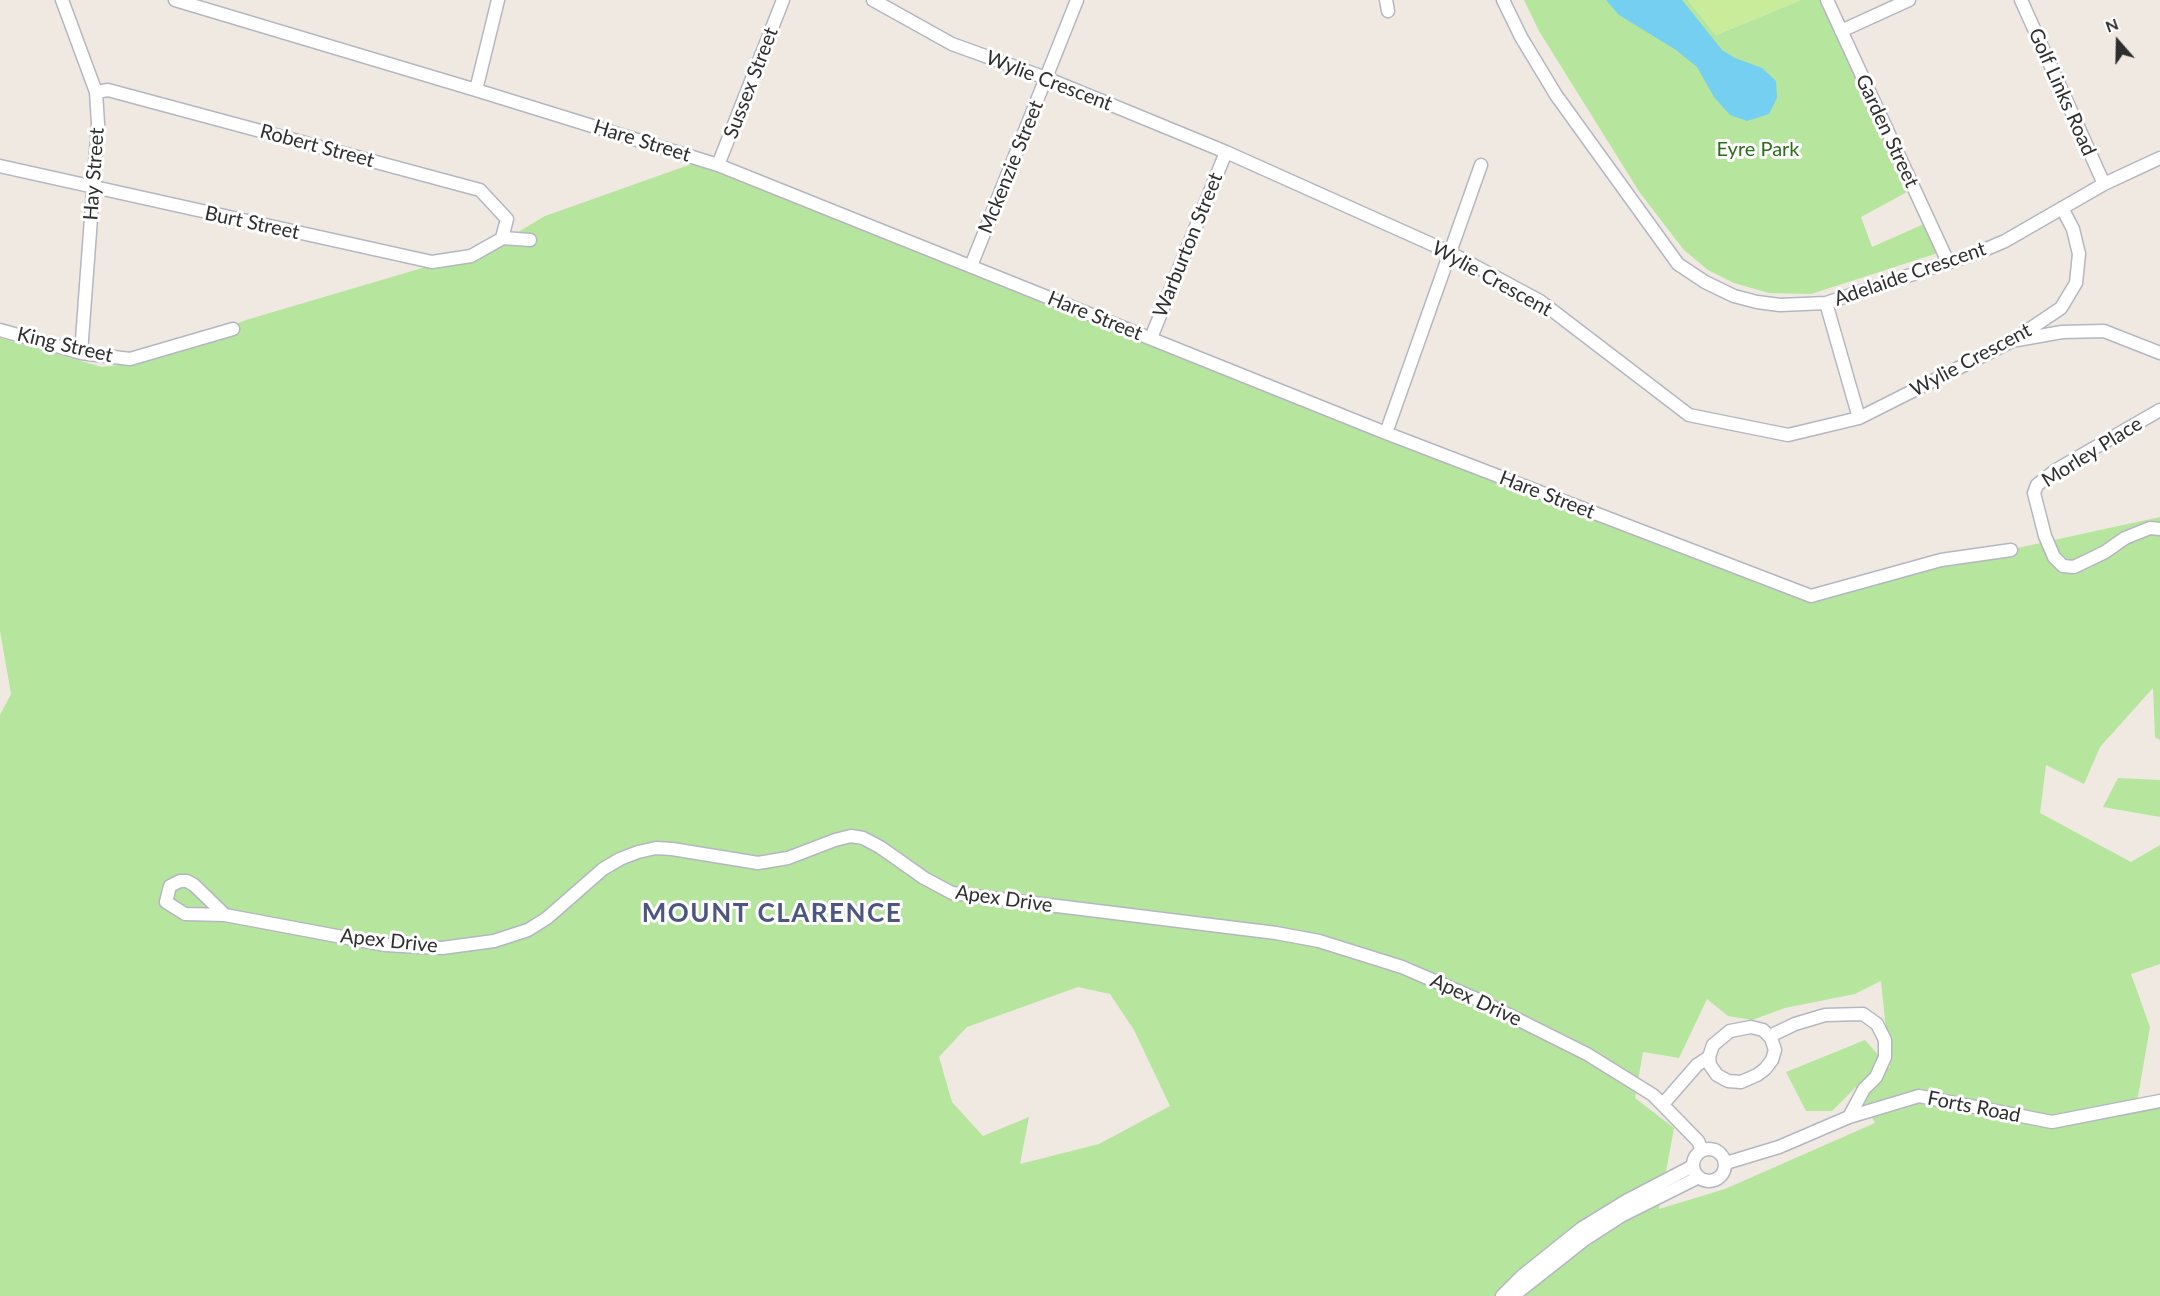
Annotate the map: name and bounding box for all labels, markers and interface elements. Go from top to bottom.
north arrow [2088,12,2148,72]
text: N [2103,14,2121,36]
street label: Sussex Street [719,24,783,142]
street label: Golf Links Road [2023,24,2101,160]
street label: Wylie Crescent [982,46,1116,116]
street label: Garden Street [1850,71,1924,191]
street label: Mckenzie Street [973,97,1049,237]
street label: Hare Street [591,115,693,167]
street label: Robert Street [257,119,377,173]
street label: Hay Street [79,127,109,221]
park label: Eyre Park [1716,138,1800,162]
street label: Warburton Street [1148,169,1228,321]
street label: Burt Street [203,201,301,245]
street label: Wylie Crescent [1428,236,1556,322]
street label: Adelaide Crescent [1831,237,1989,311]
street label: Hare Street [1044,286,1146,346]
street label: Wylie Crescent [1906,318,2036,402]
street label: King Street [15,322,115,368]
street label: Morley Place [2037,412,2147,492]
street label: Hare Street [1496,466,1598,524]
street label: Apex Drive [954,880,1054,918]
district label: MOUNT CLARENCE [642,898,902,930]
street label: Apex Drive [339,924,439,958]
street label: Apex Drive [1427,968,1525,1032]
street label: Forts Road [1925,1086,2023,1128]

